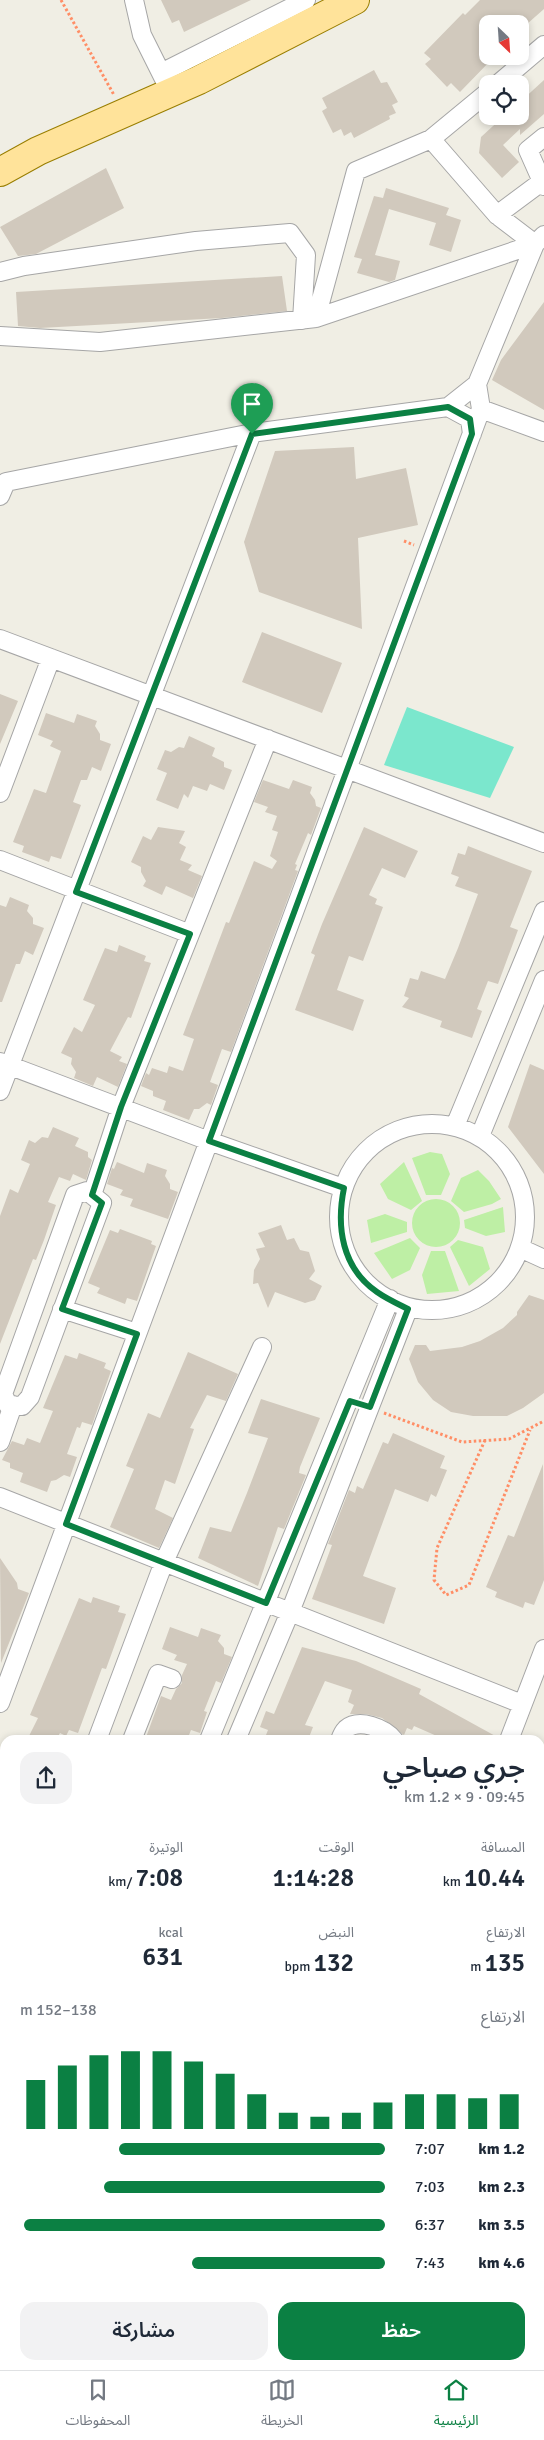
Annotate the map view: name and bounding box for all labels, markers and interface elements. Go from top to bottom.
north arrow [479,15,529,65]
map controls [479,15,529,125]
button: locate [479,75,529,125]
pin [231,383,273,434]
icon: arrive [238,390,266,418]
text: جري صباحي [383,1751,525,1785]
button: share [20,1752,72,1804]
text: 09:45 · 9 × 1.2 km [404,1787,525,1807]
text: الوتيرة [149,1839,183,1856]
text: الوقت [319,1839,354,1856]
text: المسافة [481,1839,525,1856]
text: 7:08 [135,1862,183,1893]
text: 1:14:28 [272,1862,354,1893]
text: 10.44 [464,1862,525,1893]
text: /km [108,1873,135,1890]
text: km [443,1873,464,1890]
text: kcal [158,1924,183,1941]
text: النبض [318,1924,354,1941]
text: الارتفاع [487,1924,525,1941]
text: 631 [142,1941,183,1972]
text: 132 [313,1947,354,1978]
text: 135 [484,1947,525,1978]
text: bpm [284,1958,313,1975]
text: m [470,1958,484,1975]
text: 138–152 m [20,2000,97,2020]
text: الارتفاع [481,2007,525,2027]
text: 7:07 [415,2139,445,2159]
text: 1.2 km [478,2139,525,2159]
text: 7:03 [415,2177,445,2197]
text: 2.3 km [478,2177,525,2197]
text: 6:37 [415,2215,445,2235]
text: 3.5 km [478,2215,525,2235]
text: 7:43 [415,2253,445,2273]
text: 4.6 km [478,2253,525,2273]
button: مشاركة [20,2302,268,2360]
button: حفظ [278,2302,525,2360]
tab: المحفوظات [65,2376,130,2435]
tab: الخريطة [261,2376,303,2435]
tab: الرئيسية [434,2376,479,2435]

